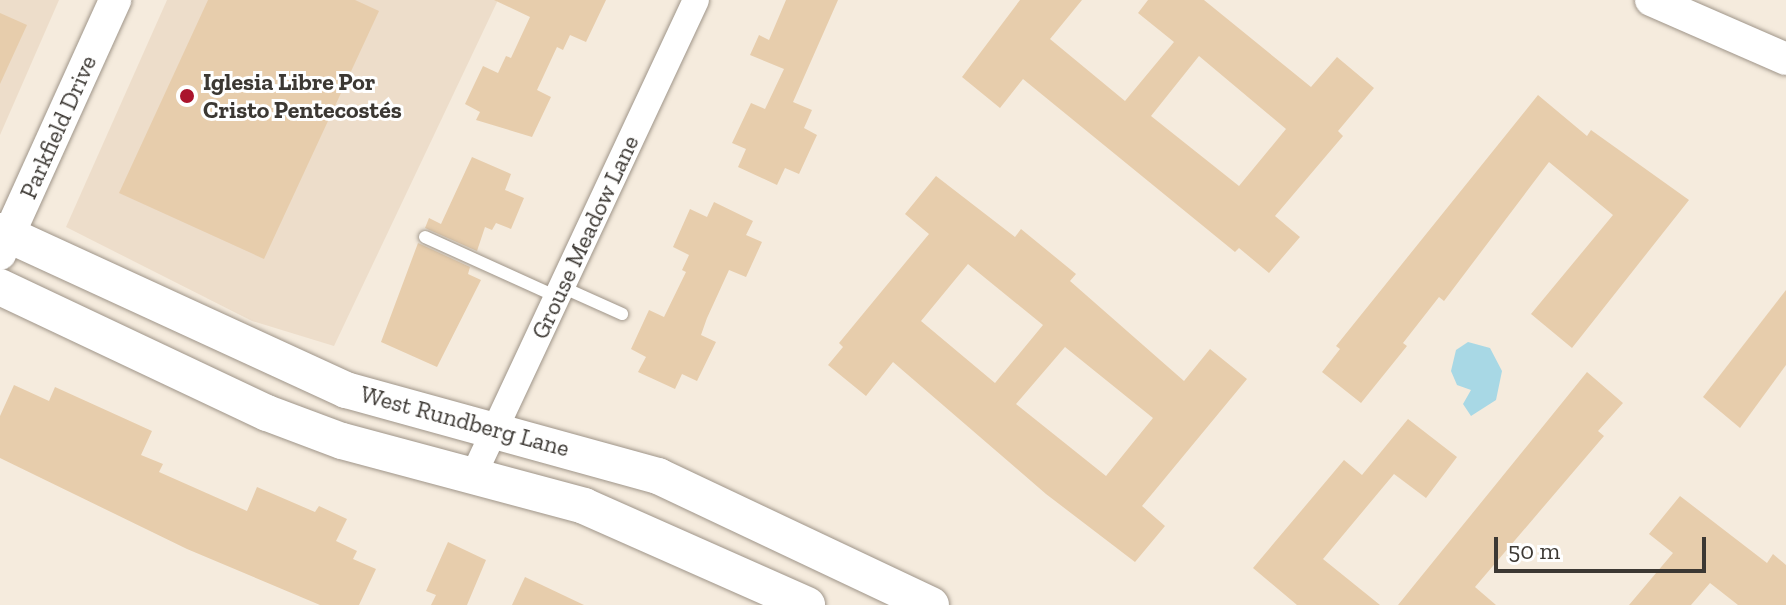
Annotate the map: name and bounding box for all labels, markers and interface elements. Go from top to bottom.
street label: Parkfield Drive [14,51,102,203]
place label: Iglesia Libre Por Cristo Pentecostés [203,68,402,124]
marker: Iglesia Libre Por Cristo Pentecostés [178,87,196,105]
street label: Grouse Meadow Lane [525,130,645,344]
street label: West Rundberg Lane [357,379,573,463]
scale bar [1498,521,1710,571]
text: 50 m [1508,536,1560,565]

